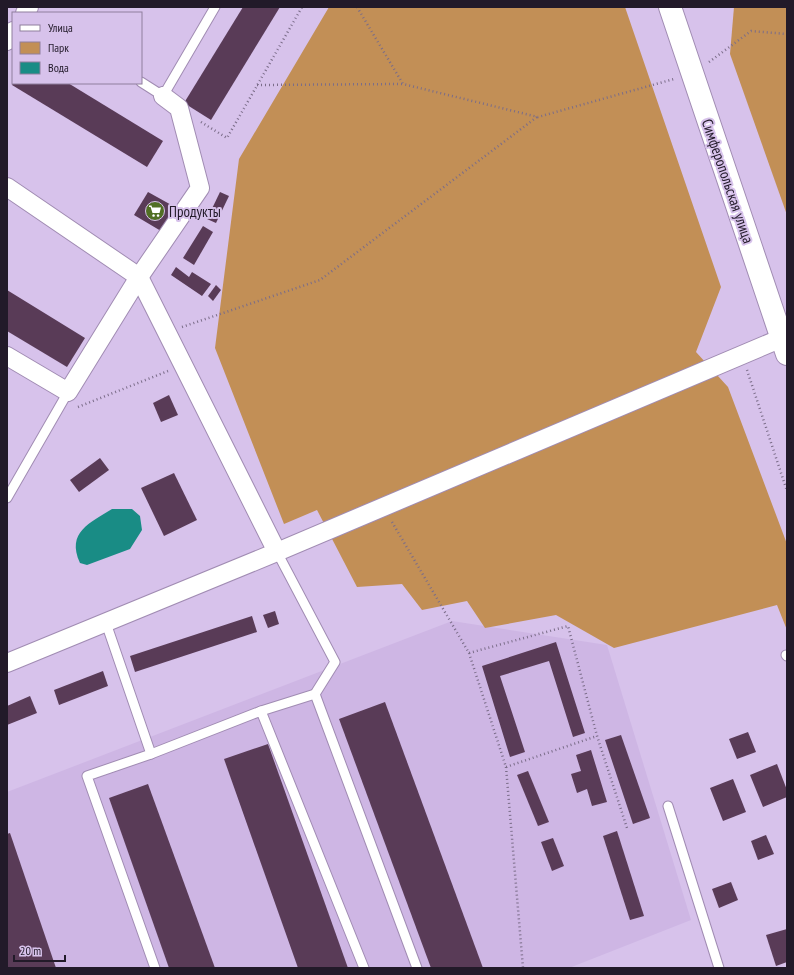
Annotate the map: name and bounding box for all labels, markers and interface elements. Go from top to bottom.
legend [12,12,142,84]
text: Улица [48,20,73,35]
text: Парк [48,40,69,55]
text: Вода [48,60,69,75]
street label: Симферопольская улица [698,116,758,246]
supermarket icon: Продукты [144,200,166,222]
place label: Продукты [169,202,221,221]
scale bar [14,937,65,963]
text: 20 m [20,943,41,958]

